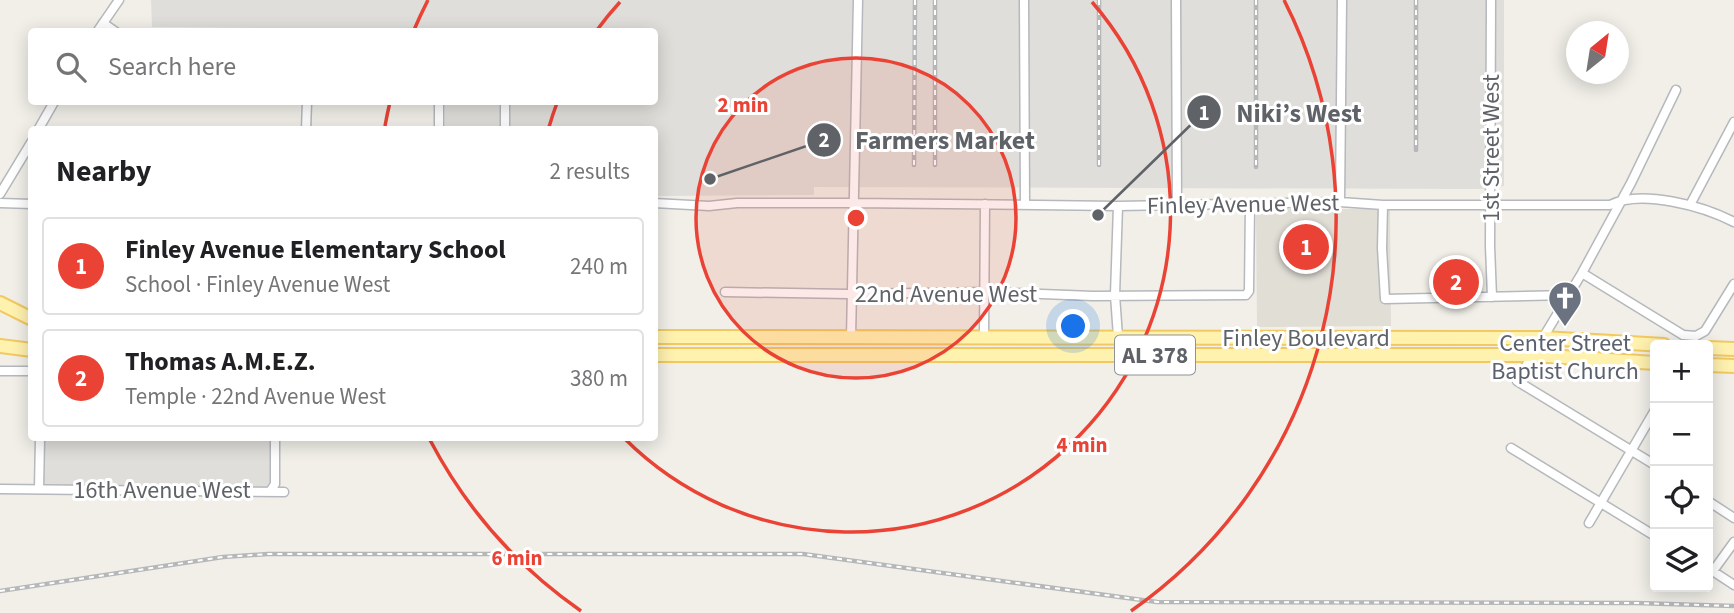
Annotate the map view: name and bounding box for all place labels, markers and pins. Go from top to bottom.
callout: Niki’s West [1187,89,1375,136]
callout: Farmers Market [806,116,1049,163]
centre of rings [844,206,868,230]
pin: 1 [1283,221,1329,273]
pin: 2 [1433,256,1479,308]
church icon: Center Street Baptist Church [1546,279,1584,328]
place label: Center Street Baptist Church [1491,326,1639,389]

